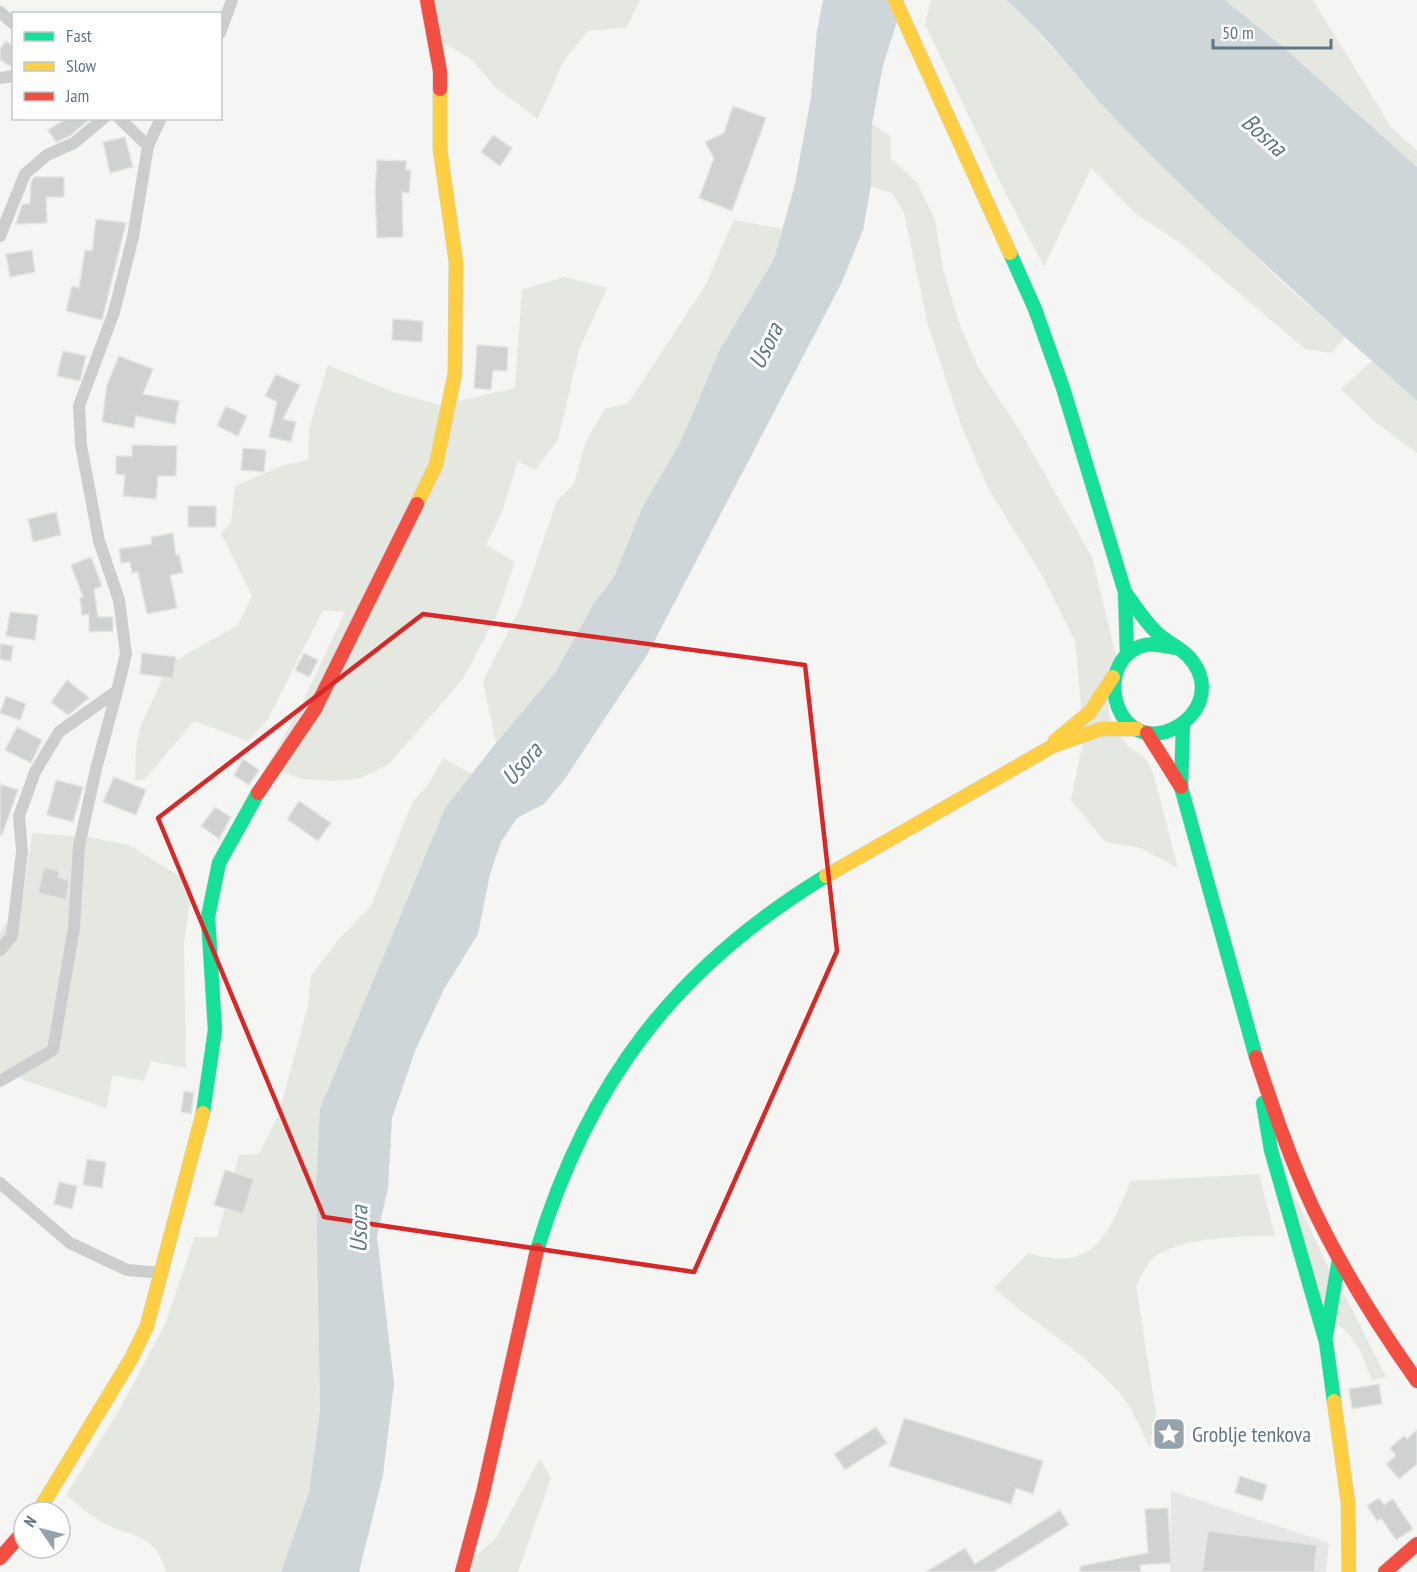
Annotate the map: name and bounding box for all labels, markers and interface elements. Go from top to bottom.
legend [12,12,222,120]
scale bar [1213,12,1332,50]
text: 50 m [1222,21,1254,44]
text: Fast [66,24,92,47]
text: Slow [66,54,97,77]
text: Jam [65,84,89,107]
water label: Bosna [1235,106,1294,164]
water label: Usora [741,317,790,374]
water label: Usora [494,735,550,792]
water label: Usora [343,1204,374,1253]
place icon: Groblje tenkova [1151,1416,1187,1452]
place label: Groblje tenkova [1192,1420,1311,1448]
north arrow [12,1500,72,1560]
text: N [19,1512,40,1531]

